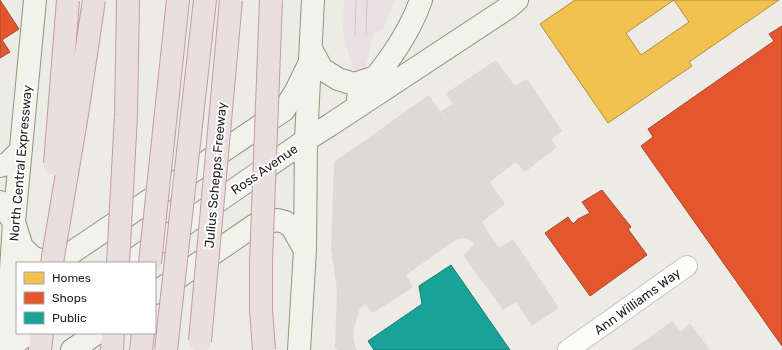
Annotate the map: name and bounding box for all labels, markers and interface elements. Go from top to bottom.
street label: North Central Expressway [6,84,35,242]
street label: Julius Schepps Freeway [202,101,229,249]
street label: Ross Avenue [228,141,300,198]
legend [16,262,156,334]
street label: Ann Williams Way [591,265,683,338]
text: Homes [52,271,91,285]
text: Shops [52,291,87,305]
text: Public [52,311,87,325]

